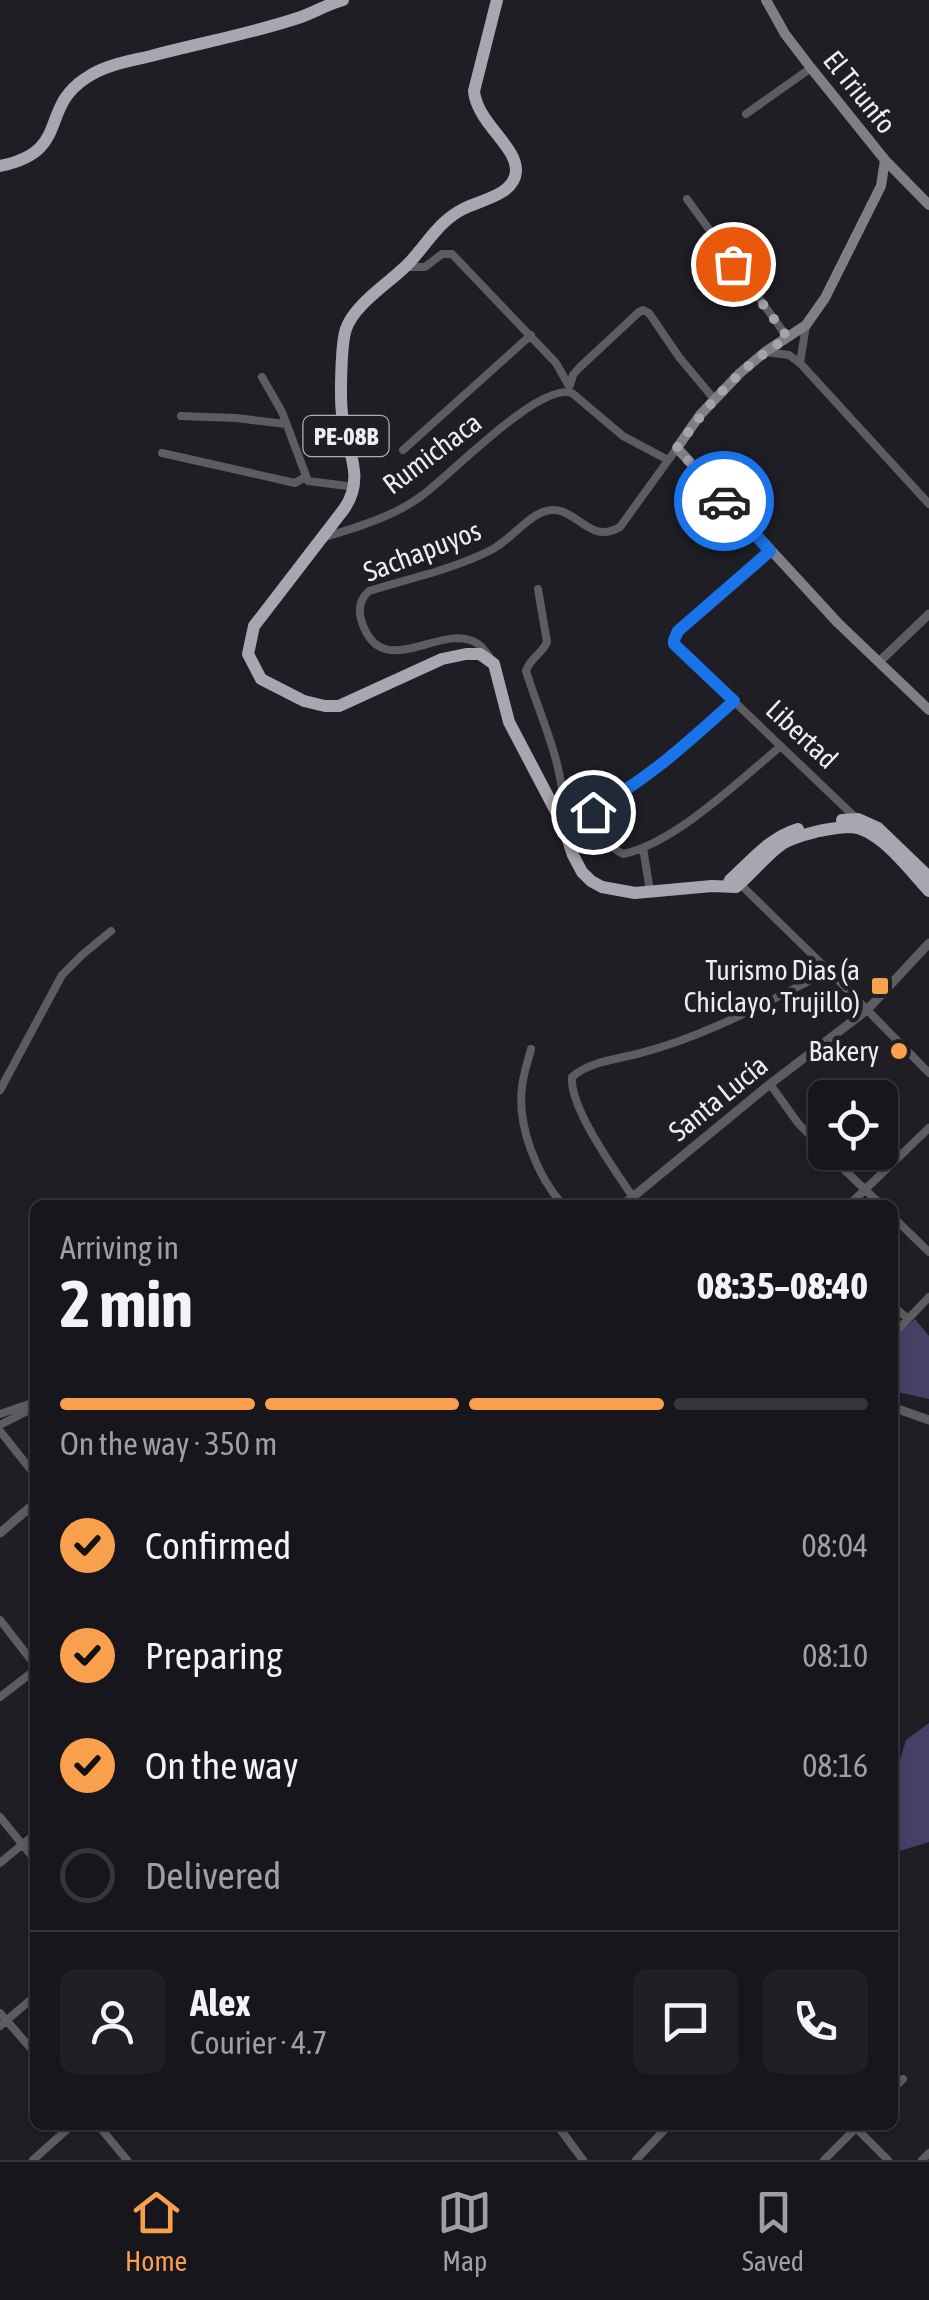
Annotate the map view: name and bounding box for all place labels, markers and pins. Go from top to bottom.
pin [691,222,776,307]
pin [551,770,636,855]
place label: Turismo Dias (a Chiclayo, Trujillo) [684,954,860,1018]
marker: Turismo Dias (a Chiclayo, Trujillo) [869,975,891,997]
place label: Bakery [808,1035,879,1067]
marker: Bakery [888,1040,910,1062]

